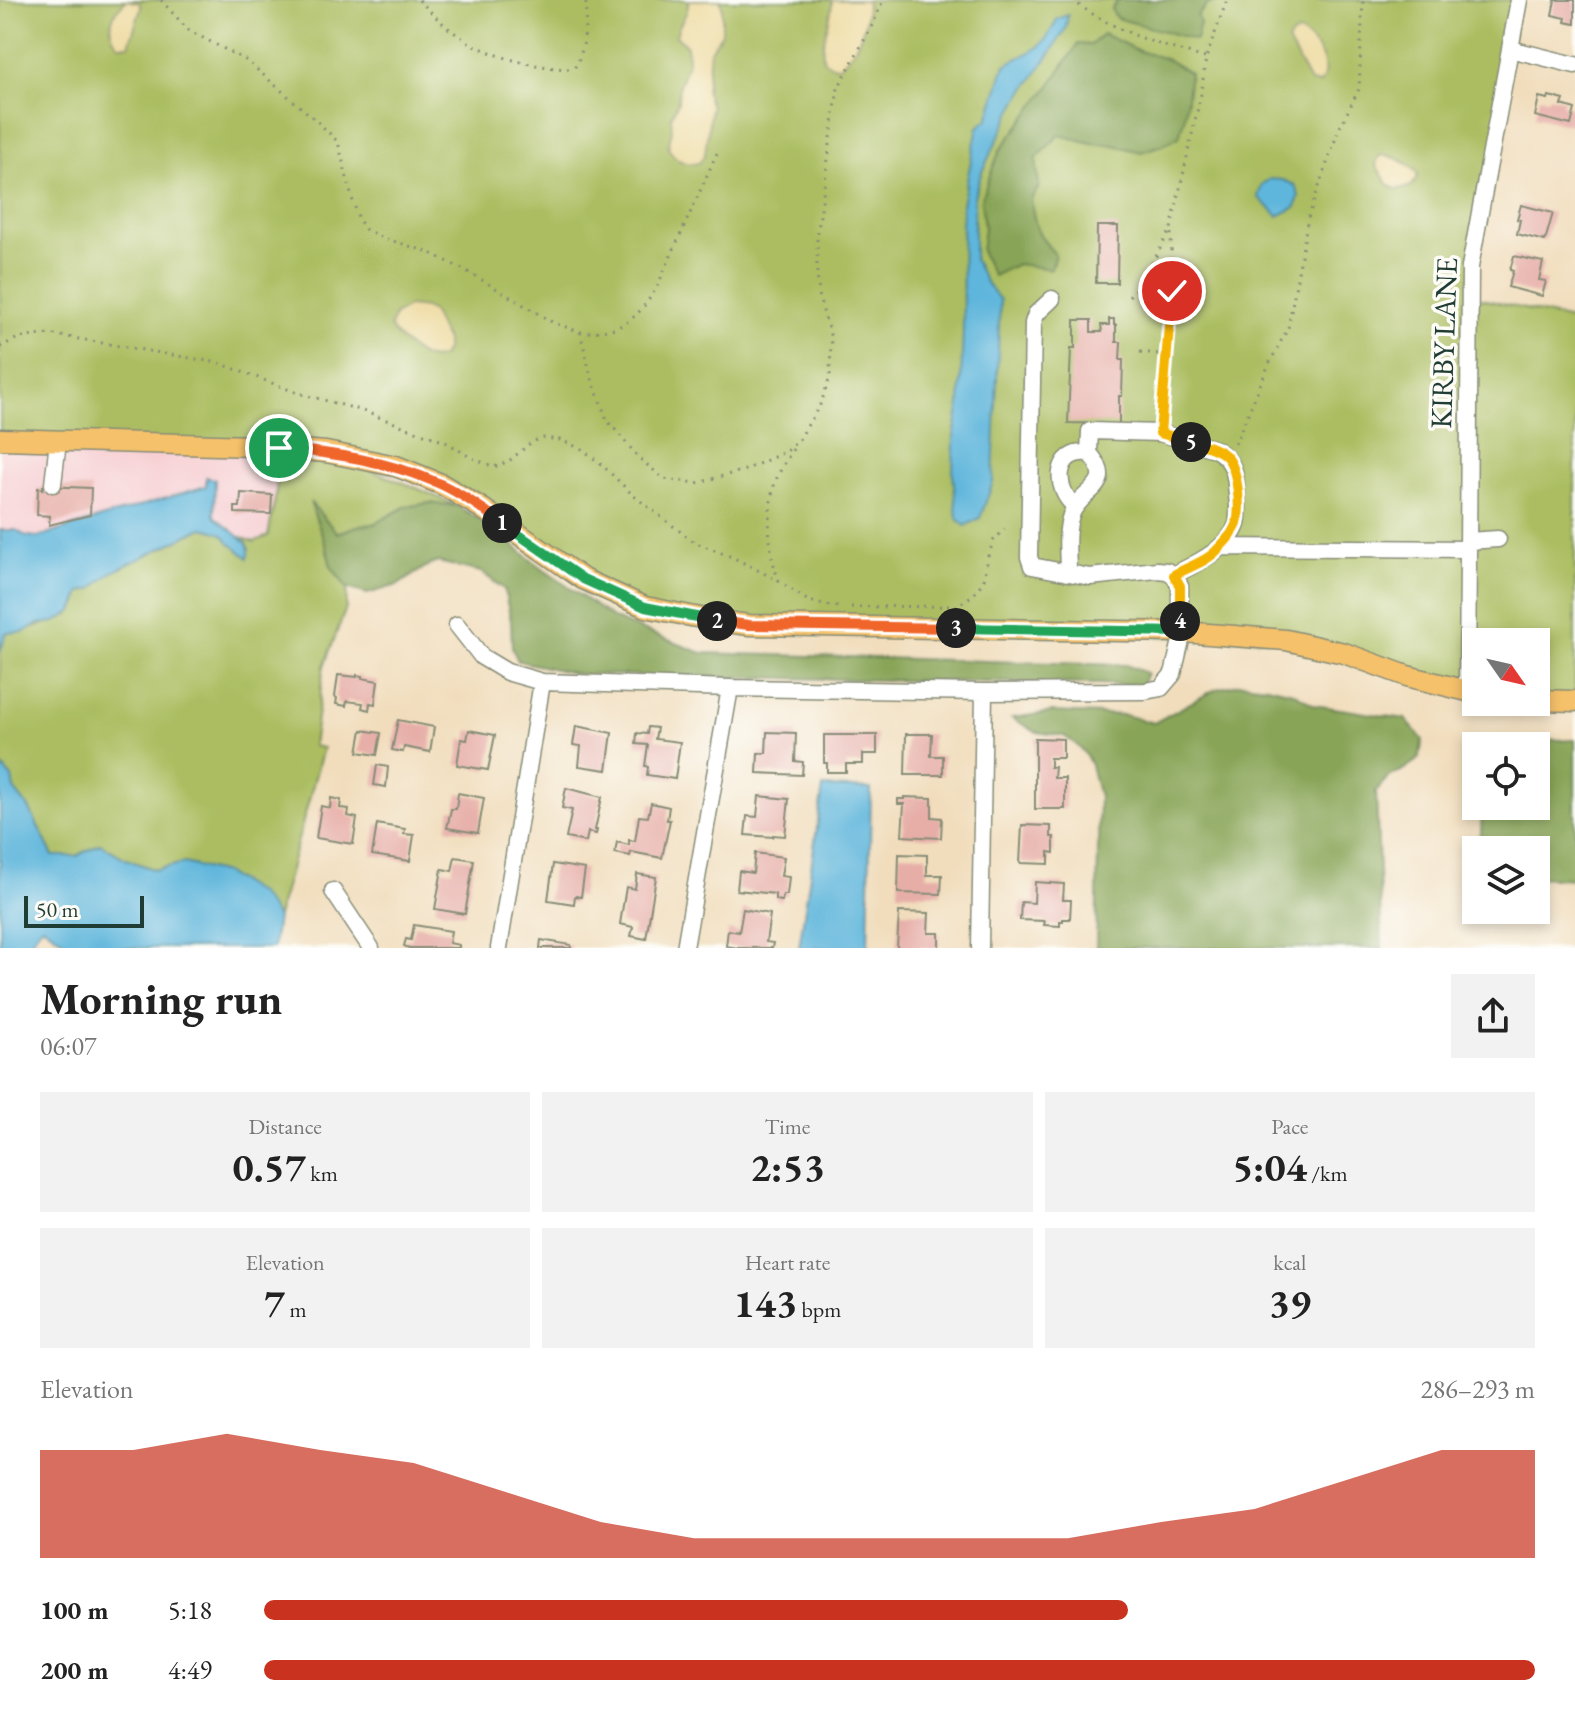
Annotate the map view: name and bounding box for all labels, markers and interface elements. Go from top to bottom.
pin [1138,257,1206,325]
street label: KIRBY LANE [1421,257,1466,429]
icon: check [1150,269,1194,313]
pin [245,414,313,482]
pin: 5 [1171,422,1211,462]
icon: arrive [257,426,301,470]
text: 5 [1185,427,1197,456]
pin: 1 [482,503,522,543]
text: 1 [496,508,508,537]
pin: 2 [697,601,737,641]
pin: 4 [1160,601,1200,641]
text: 2 [711,606,723,635]
text: 4 [1174,606,1186,635]
pin: 3 [936,608,976,648]
text: 3 [950,613,962,642]
north arrow [1462,628,1550,716]
map controls [1462,628,1550,924]
button: locate [1462,732,1550,820]
button: layers [1462,836,1550,924]
scale bar [24,892,144,928]
text: 50 m [36,895,79,924]
text: Morning run [40,970,282,1027]
button: share [1451,974,1535,1058]
text: 06:07 [40,1029,96,1063]
text: Distance [248,1112,322,1141]
text: Time [765,1112,810,1141]
text: Pace [1271,1112,1308,1141]
text: 0.57 [233,1141,306,1193]
text: 2:53 [750,1141,825,1193]
text: 5:04 [1232,1141,1307,1193]
text: km [306,1159,338,1188]
text: /km [1307,1159,1348,1188]
text: Elevation [246,1248,325,1277]
text: Heart rate [745,1248,830,1277]
text: kcal [1273,1248,1306,1277]
text: 7 [264,1277,285,1329]
text: 143 [734,1277,797,1329]
text: 39 [1269,1277,1311,1329]
text: m [285,1295,307,1324]
text: bpm [797,1295,841,1324]
text: Elevation [40,1372,134,1406]
text: 286–293 m [1420,1372,1535,1406]
text: 100 m [40,1593,108,1627]
text: 5:18 [168,1593,212,1627]
text: 200 m [40,1653,108,1687]
text: 4:49 [168,1653,212,1687]

